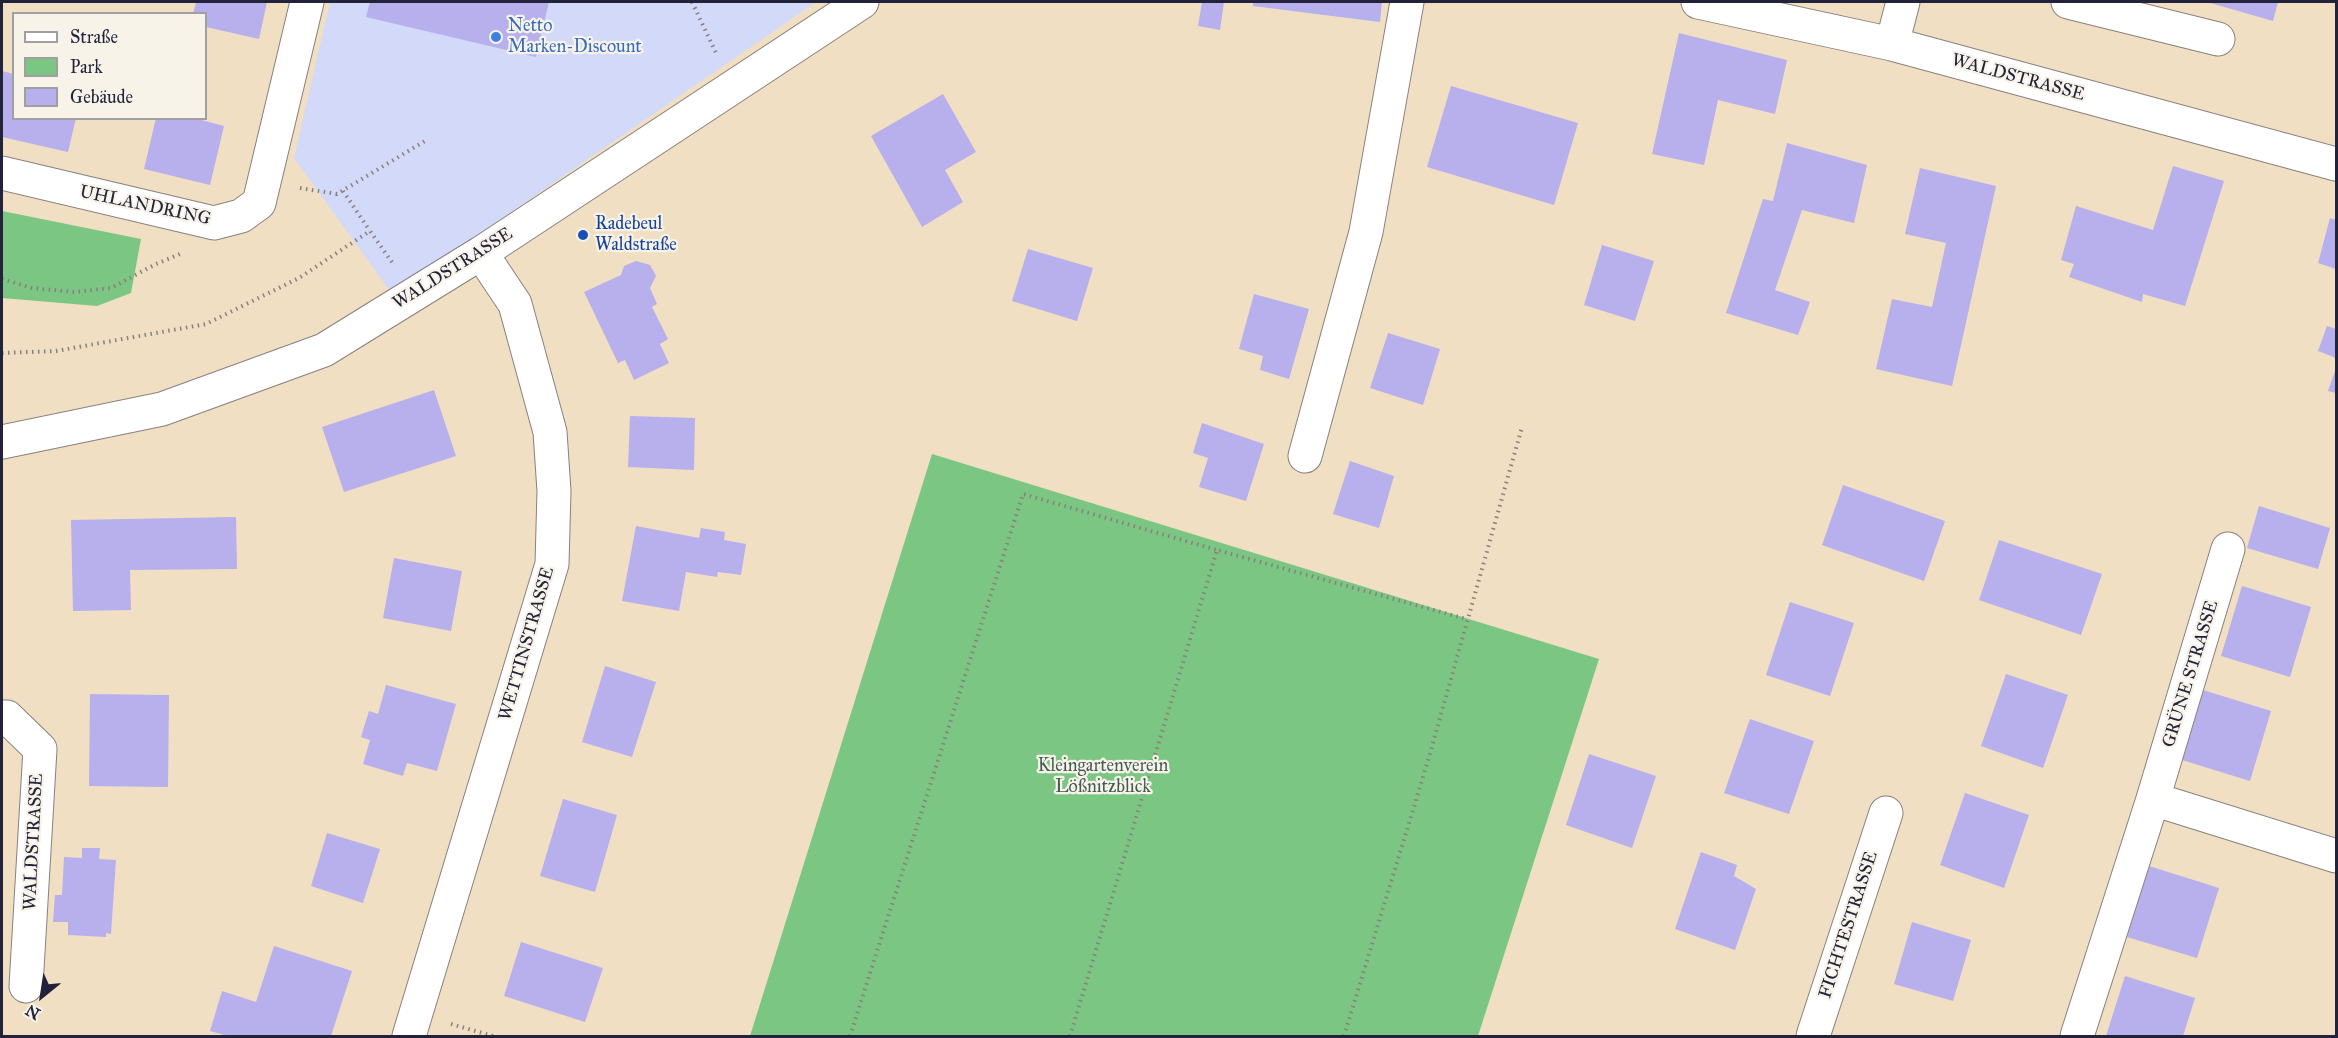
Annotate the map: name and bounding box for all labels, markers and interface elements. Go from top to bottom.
legend [12,12,207,120]
place label: Netto Marken-Discount [508,16,642,58]
text: Straße [70,26,118,48]
marker: Netto Marken-Discount [489,30,503,44]
street label: WALDSTRASSE [1949,50,2087,106]
text: Park [70,56,103,78]
text: Gebäude [70,86,133,108]
street label: UHLANDRING [77,182,213,230]
place label: Radebeul Waldstraße [595,214,677,256]
street label: WALDSTRASSE [389,224,517,314]
marker: Radebeul Waldstraße [576,228,590,242]
street label: WETTINSTRASSE [495,565,559,723]
street label: GRÜNE STRASSE [2158,598,2224,750]
park label: Kleingartenverein Lößnitzblick [1038,756,1168,798]
street label: WALDSTRASSE [20,773,48,911]
street label: FICHTESTRASSE [1815,849,1883,1001]
north arrow [12,966,72,1026]
text: N [22,1000,43,1024]

